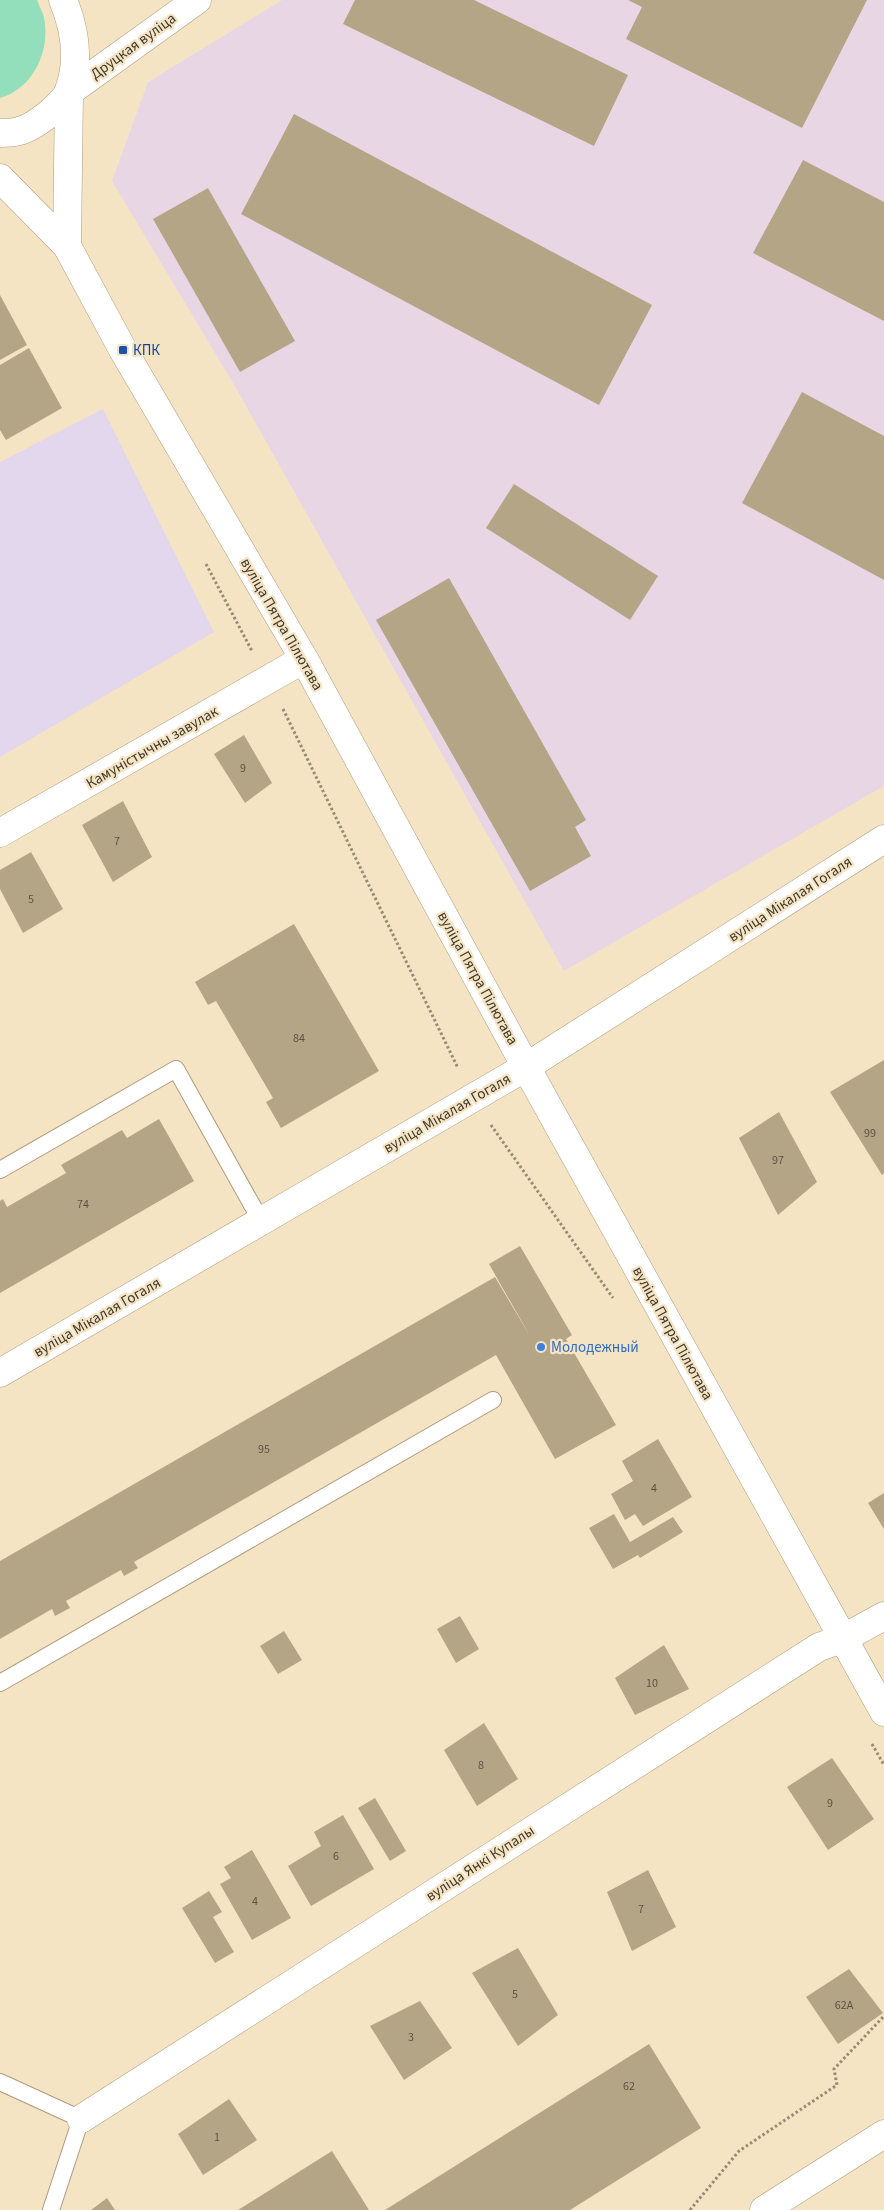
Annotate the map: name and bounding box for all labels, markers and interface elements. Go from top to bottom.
street label: Друцкая вуліца [86,8,180,85]
place label: КПК [133,340,160,361]
marker: КПК [117,344,129,356]
street label: вуліца Пятра Пілютава [235,554,328,694]
street label: Камуністычны завулак [82,701,223,794]
house number: 9 [240,760,246,777]
house number: 7 [114,833,120,850]
street label: вуліца Мікалая Гогаля [724,851,856,947]
house number: 5 [28,891,34,908]
street label: вуліца Пятра Пілютава [432,908,523,1049]
house number: 84 [293,1030,305,1047]
street label: вуліца Мікалая Гогаля [380,1068,515,1158]
house number: 99 [864,1125,876,1142]
house number: 97 [772,1152,784,1169]
house number: 74 [77,1196,89,1213]
street label: вуліца Пятра Пілютава [627,1263,718,1404]
street label: вуліца Мікалая Гогаля [30,1272,165,1362]
place label: Молодежный [551,1337,639,1358]
marker: Молодежный [535,1341,547,1353]
house number: 95 [258,1441,270,1458]
house number: 4 [651,1480,657,1497]
house number: 10 [646,1675,658,1692]
house number: 8 [478,1757,484,1774]
house number: 9 [827,1795,833,1812]
street label: вуліца Янкі Купалы [422,1820,539,1906]
house number: 6 [333,1848,339,1865]
house number: 4 [252,1893,258,1910]
house number: 7 [638,1901,644,1918]
house number: 5 [512,1986,518,2003]
house number: 62А [835,1997,854,2014]
house number: 3 [408,2029,414,2046]
house number: 62 [623,2078,635,2095]
house number: 1 [214,2129,220,2146]

